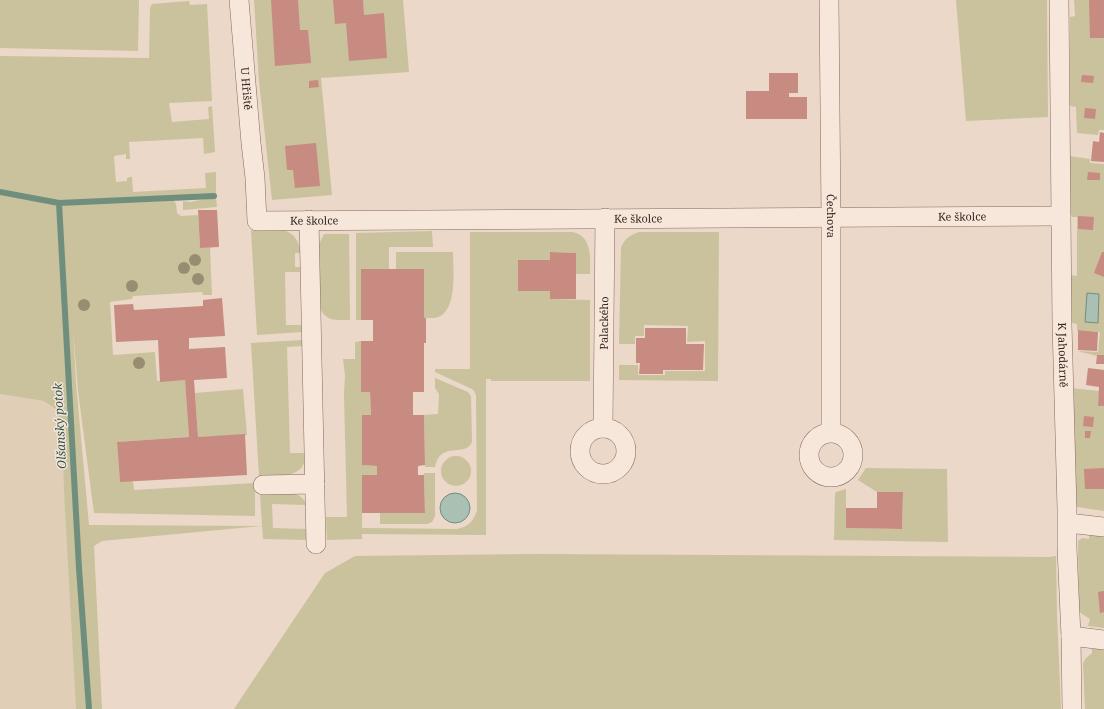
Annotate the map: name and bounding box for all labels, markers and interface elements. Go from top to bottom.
street label: U Hřiště [238,67,256,111]
street label: Čechova [824,194,839,238]
street label: Ke školce [938,208,987,224]
street label: Ke školce [614,210,663,226]
street label: Ke školce [290,212,339,228]
street label: Palackého [596,296,611,350]
street label: K Jahodárně [1055,322,1072,388]
water label: Olšanský potok [49,381,70,469]

